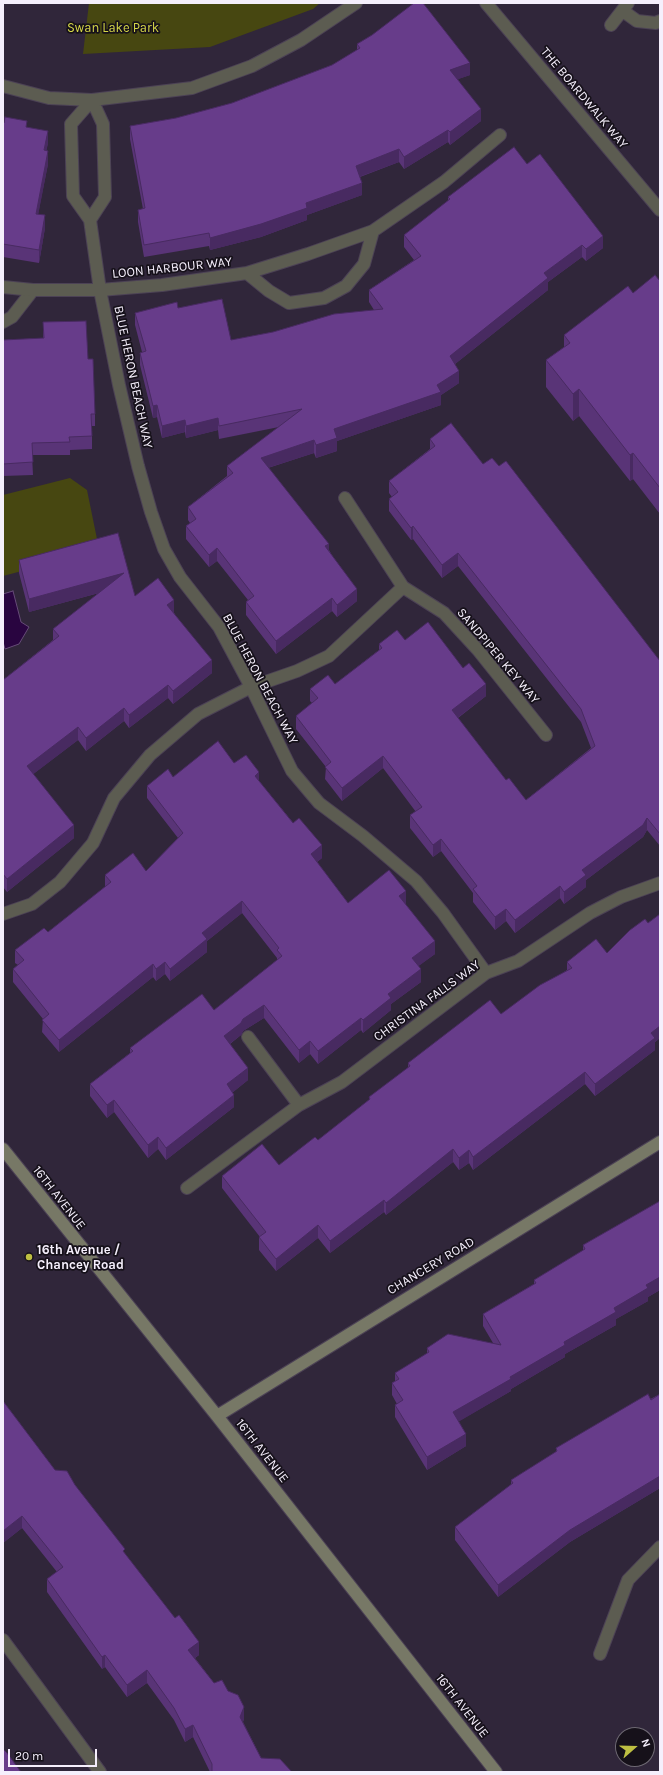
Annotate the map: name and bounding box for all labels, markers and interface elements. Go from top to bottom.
park label: Swan Lake Park [67,20,159,36]
street label: THE BOARDWALK WAY [537,44,631,152]
street label: LOON HARBOUR WAY [111,254,233,282]
street label: BLUE HERON BEACH WAY [110,304,156,450]
street label: SANDPIPER KEY WAY [453,605,543,707]
street label: BLUE HERON BEACH WAY [219,611,301,747]
street label: CHRISTINA FALLS WAY [371,957,483,1045]
street label: 16TH AVENUE [29,1163,89,1233]
street label: CHANCERY ROAD [385,1234,477,1298]
place label: 16th Avenue / Chancey Road [37,1242,124,1273]
marker: 16th Avenue / Chancey Road [24,1252,34,1262]
street label: 16TH AVENUE [232,1416,292,1486]
street label: 16TH AVENUE [432,1671,492,1741]
north arrow [615,1727,655,1767]
text: N [638,1737,653,1749]
scale bar [10,1741,99,1767]
text: 20 m [15,1749,43,1763]

